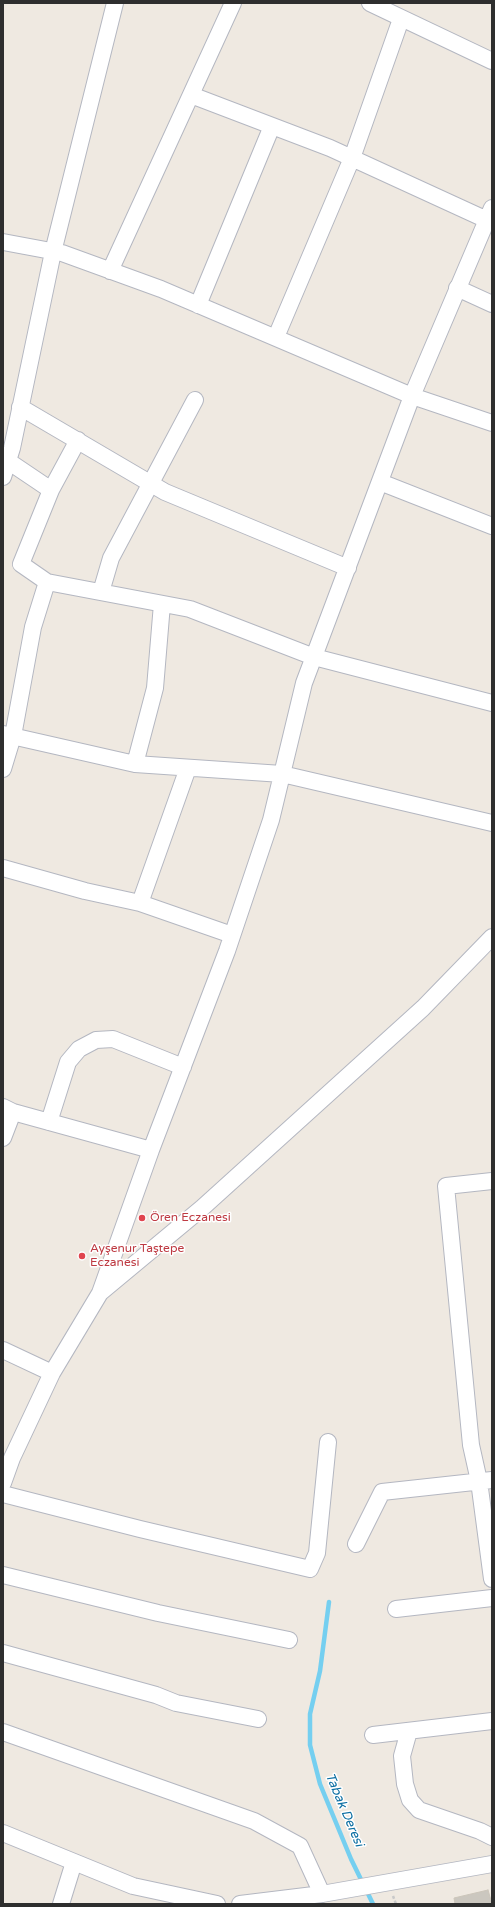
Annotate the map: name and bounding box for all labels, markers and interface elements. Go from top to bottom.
place label: Ören Eczanesi [150,1211,231,1225]
marker: Ören Eczanesi [137,1213,147,1223]
place label: Ayşenur Taştepe Eczanesi [90,1242,184,1270]
marker: Ayşenur Taştepe Eczanesi [77,1251,87,1261]
water label: Tabak Deresi [321,1771,367,1849]

